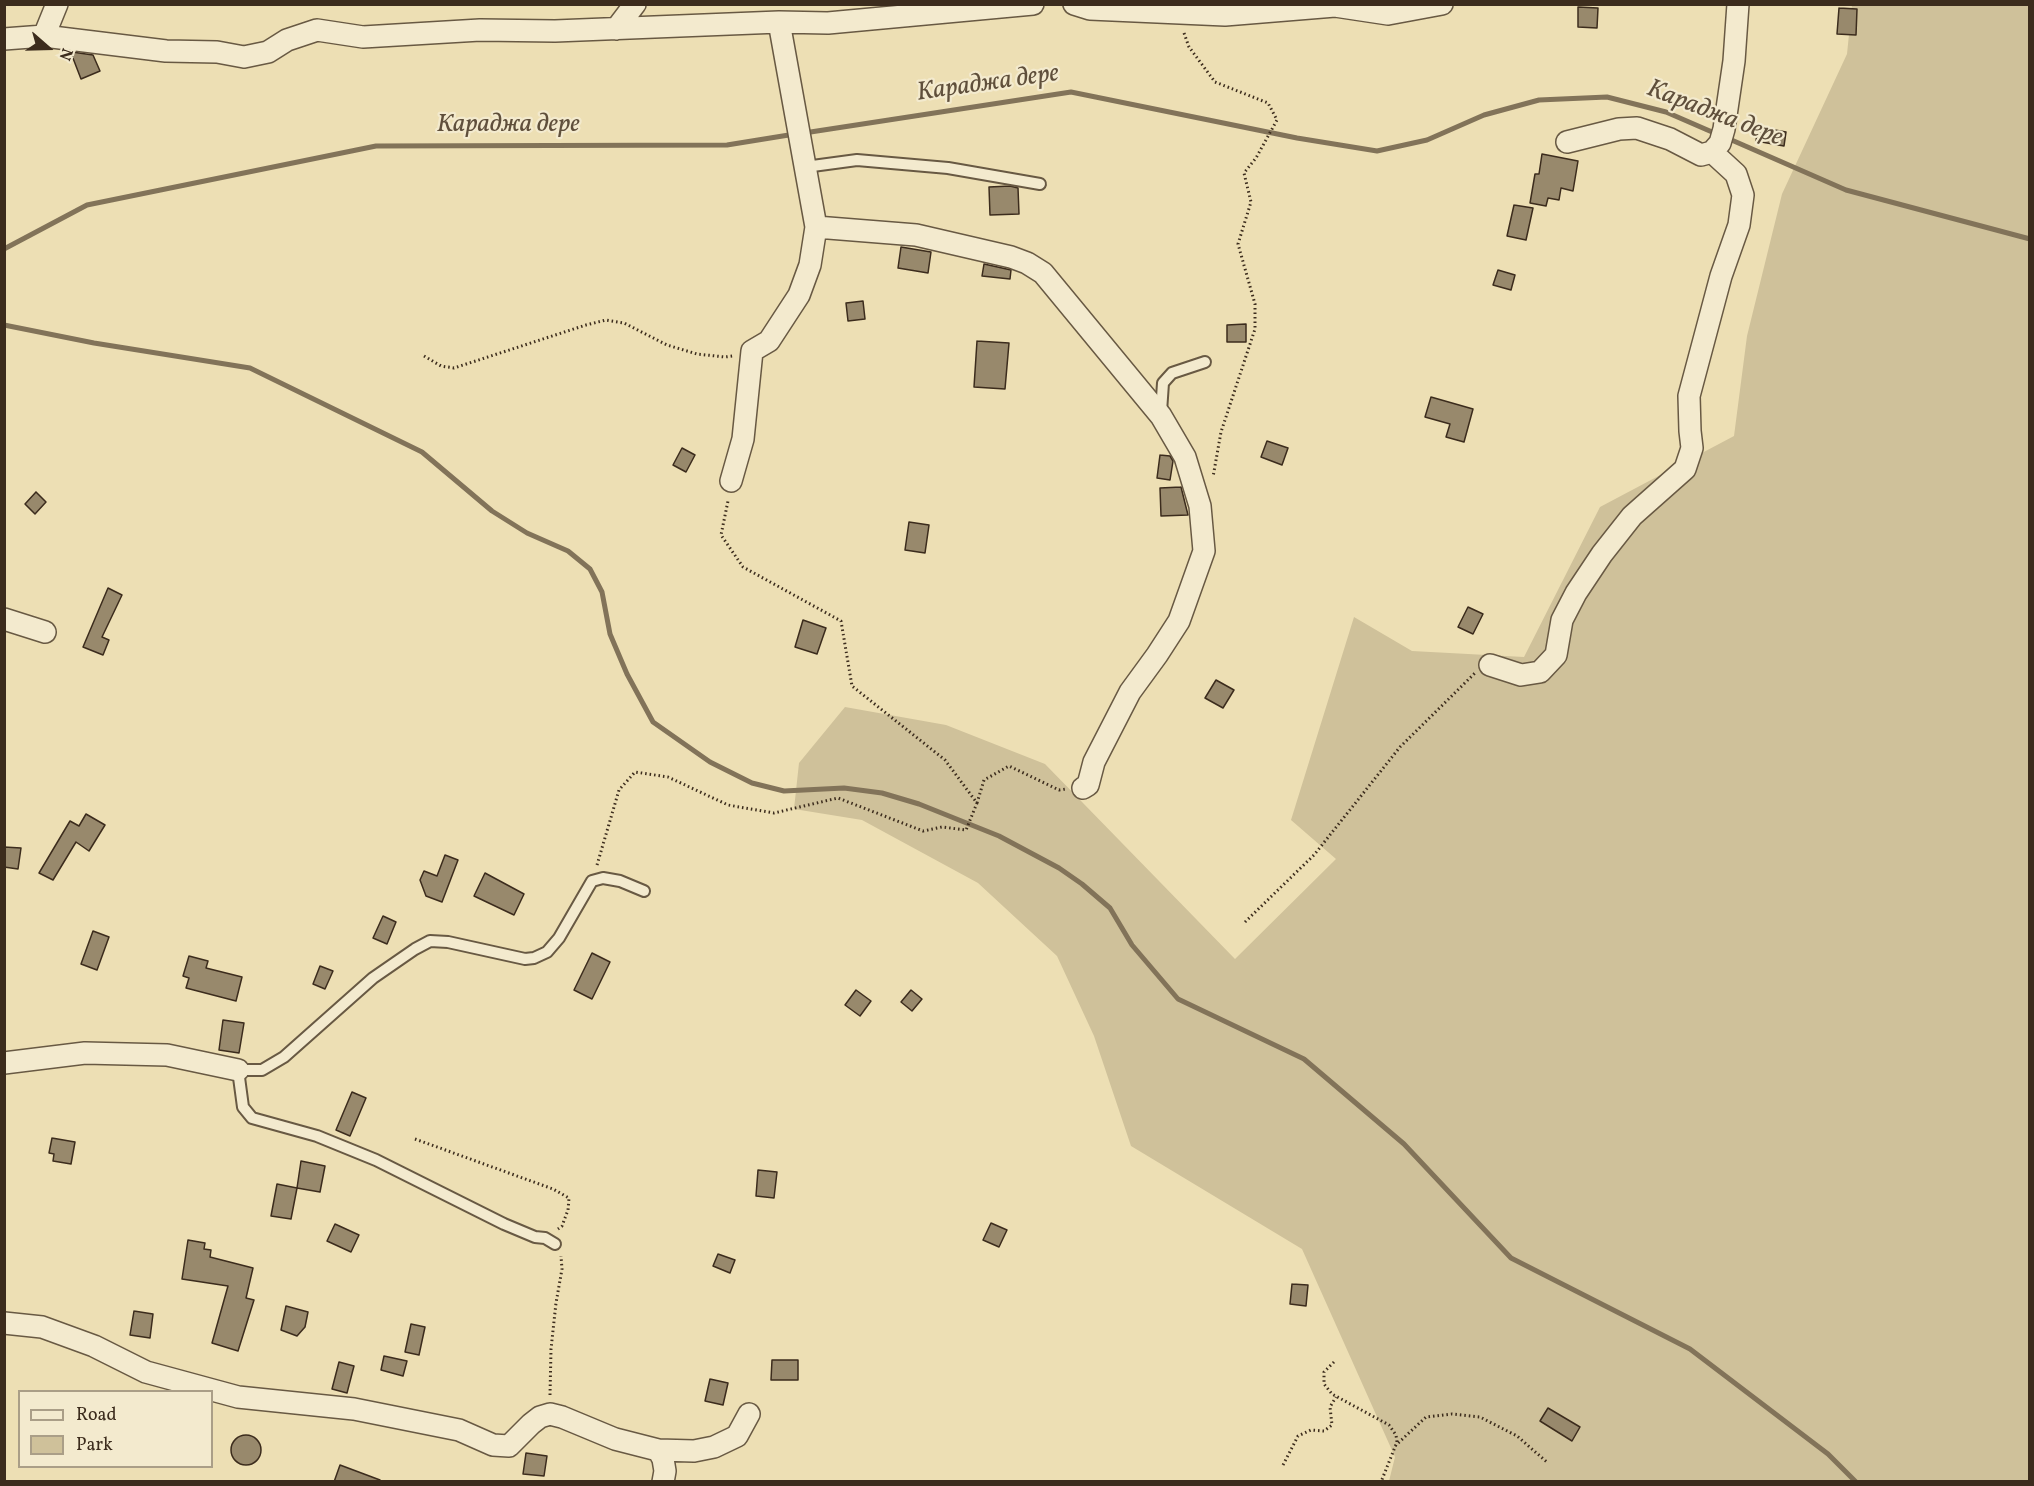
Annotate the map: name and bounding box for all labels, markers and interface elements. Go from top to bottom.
north arrow [18,18,78,78]
text: N [53,45,77,63]
water label: Караджа дере [915,60,1061,110]
water label: Караджа дере [1642,75,1786,155]
water label: Караджа дере [436,110,580,142]
legend [18,1390,213,1468]
text: Road [76,1403,117,1428]
text: Park [76,1433,113,1458]

